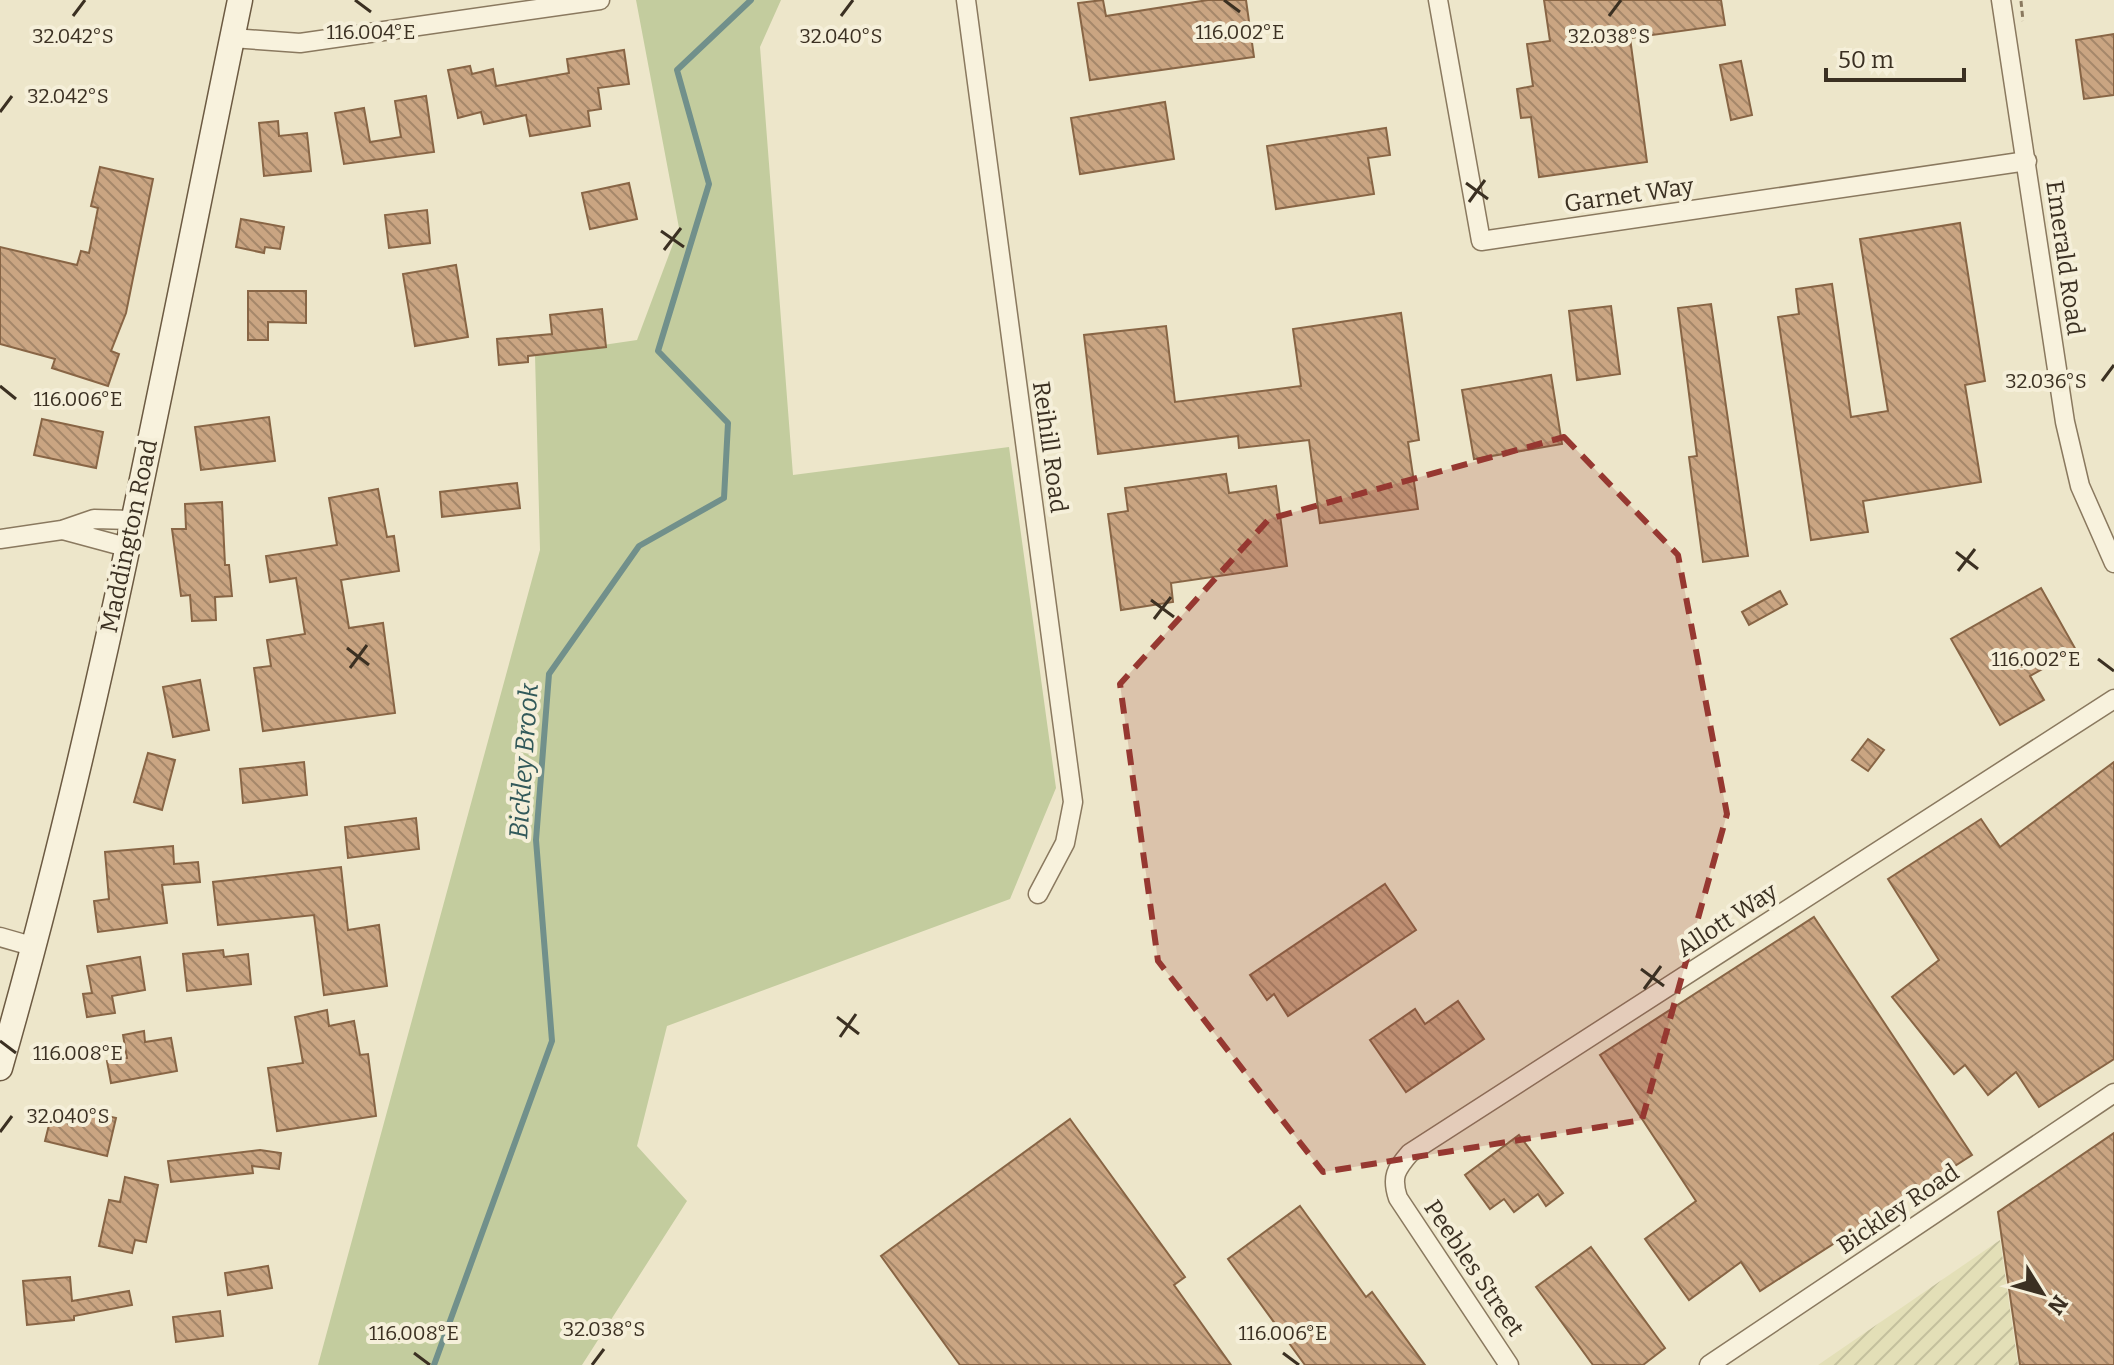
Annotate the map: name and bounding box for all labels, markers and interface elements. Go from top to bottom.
text: 116.004°E [327,20,415,44]
text: 116.002°E [1196,20,1284,44]
text: 32.042°S [32,24,114,48]
text: 32.040°S [799,24,883,48]
text: 32.038°S [1568,24,1650,48]
scale bar [1826,32,1964,82]
text: 50 m [1838,46,1894,74]
text: 32.042°S [27,84,109,108]
street label: Garnet Way [1563,172,1696,218]
street label: Emerald Road [2040,179,2090,337]
text: 32.036°S [2005,369,2087,393]
street label: Reihill Road [1027,379,1073,515]
text: 116.006°E [33,387,123,411]
street label: Maddington Road [95,437,163,635]
text: 116.002°E [1992,647,2080,671]
water label: Bickley Brook [503,681,545,840]
street label: Allott Way [1672,877,1783,963]
text: 116.008°E [33,1041,123,1065]
text: 32.040°S [26,1104,110,1128]
street label: Bickley Road [1832,1158,1964,1260]
street label: Peebles Street [1418,1195,1530,1342]
north arrow [2002,1253,2082,1333]
text: N [2042,1290,2073,1320]
text: 32.038°S [563,1317,645,1341]
text: 116.008°E [369,1321,459,1345]
text: 116.006°E [1238,1321,1328,1345]

